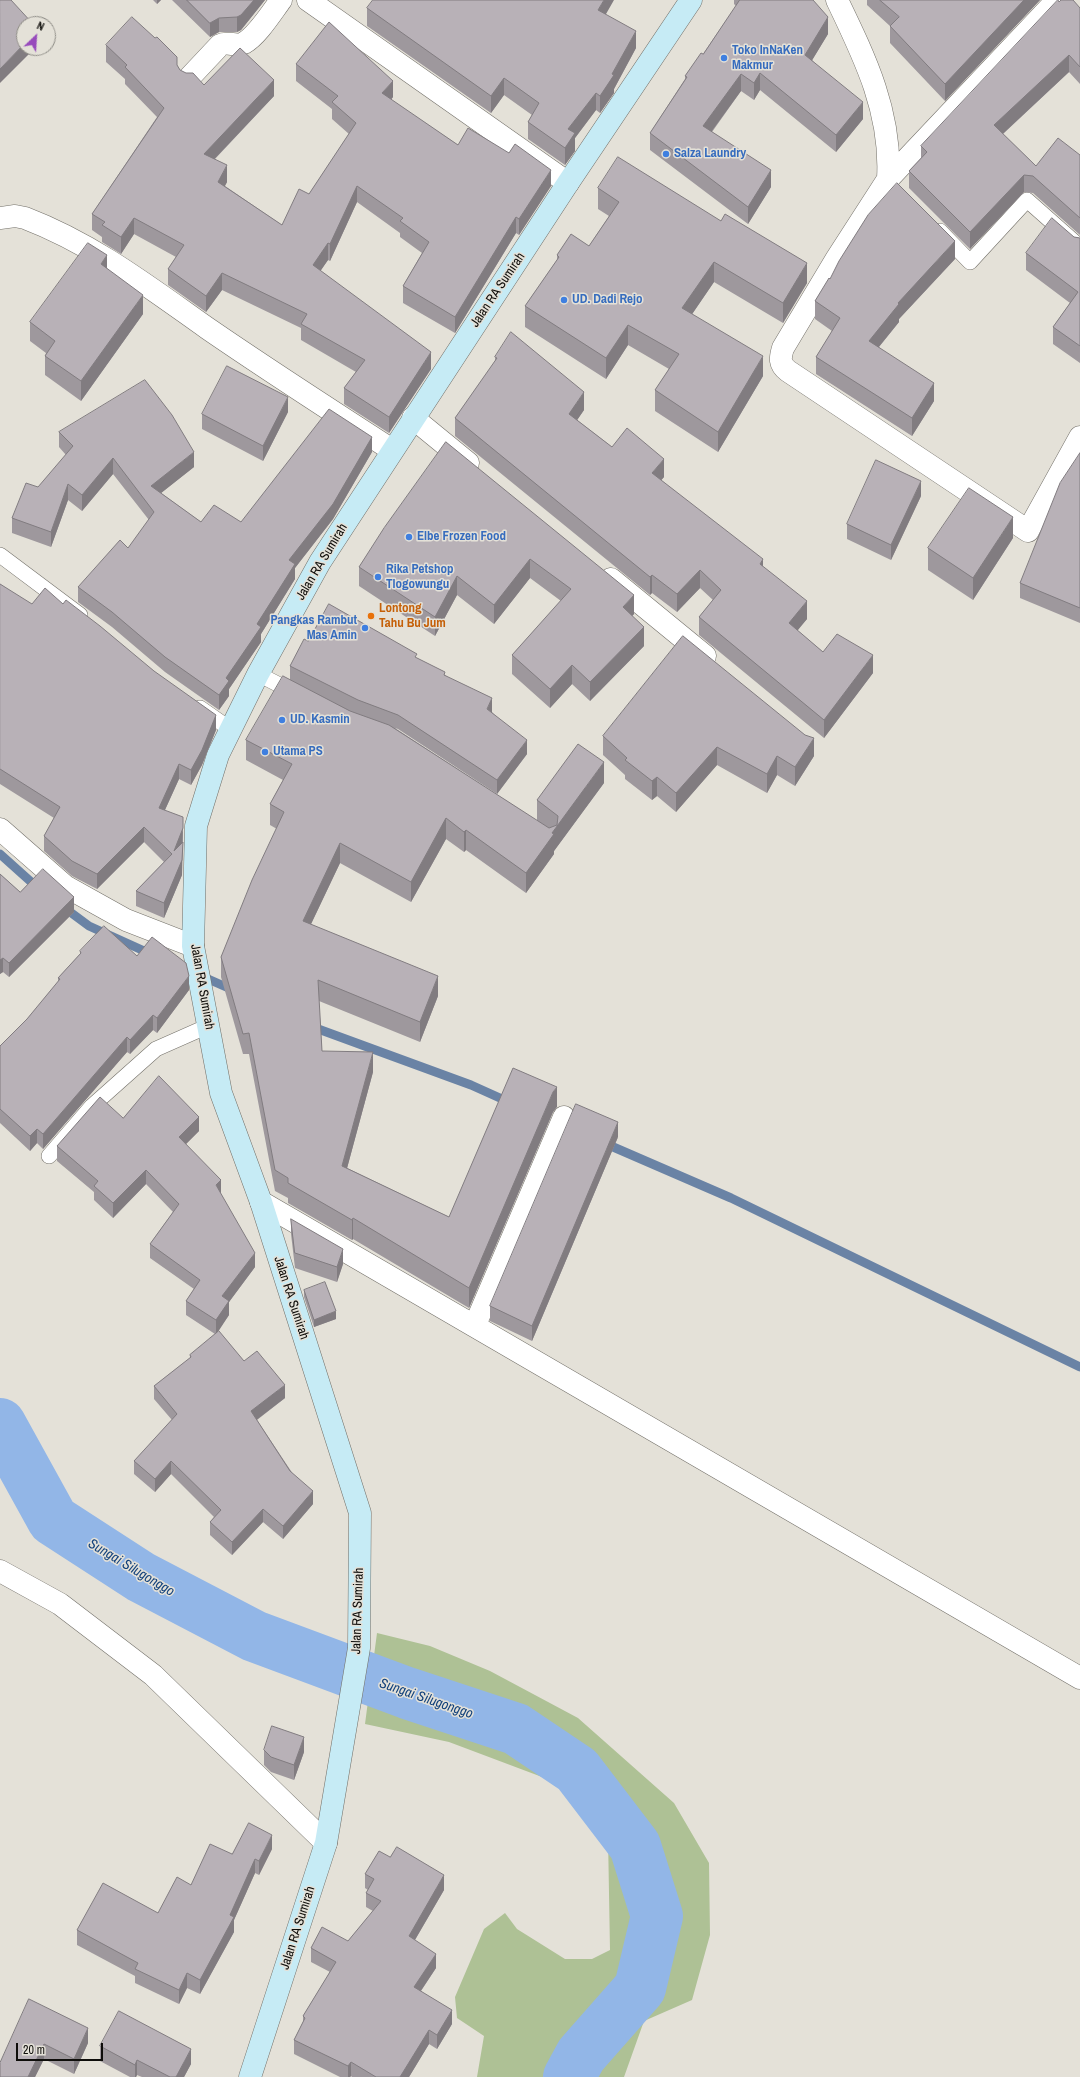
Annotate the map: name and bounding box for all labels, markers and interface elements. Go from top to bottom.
north arrow [16,16,56,56]
text: N [35,18,47,34]
place label: Toko InNaKen Makmur [732,43,803,74]
marker: Toko InNaKen Makmur [719,53,729,63]
place label: Salza Laundry [674,146,746,162]
marker: Salza Laundry [661,149,671,159]
street label: Jalan RA Sumirah [467,250,529,330]
place label: UD. Dadi Rejo [572,292,642,308]
marker: UD. Dadi Rejo [559,295,569,305]
street label: Jalan RA Sumirah [293,521,351,603]
place label: Elbe Frozen Food [417,529,506,545]
marker: Elbe Frozen Food [404,532,414,542]
place label: Rika Petshop Tlogowungu [386,562,454,593]
marker: Rika Petshop Tlogowungu [373,572,383,582]
place label: Lontong Tahu Bu Jum [379,601,446,632]
marker: Lontong Tahu Bu Jum [366,611,376,621]
place label: Pangkas Rambut Mas Amin [271,613,357,644]
marker: Pangkas Rambut Mas Amin [360,623,370,633]
place label: UD. Kasmin [290,712,350,728]
marker: UD. Kasmin [277,715,287,725]
place label: Utama PS [273,744,323,760]
marker: Utama PS [260,747,270,757]
street label: Jalan RA Sumirah [187,943,217,1031]
street label: Jalan RA Sumirah [270,1254,312,1342]
water label: Sungai Silugonggo [85,1536,177,1600]
street label: Jalan RA Sumirah [349,1568,367,1654]
water label: Sungai Silugonggo [377,1675,475,1723]
street label: Jalan RA Sumirah [277,1884,319,1972]
scale bar [18,2035,105,2061]
text: 20 m [23,2042,45,2058]

